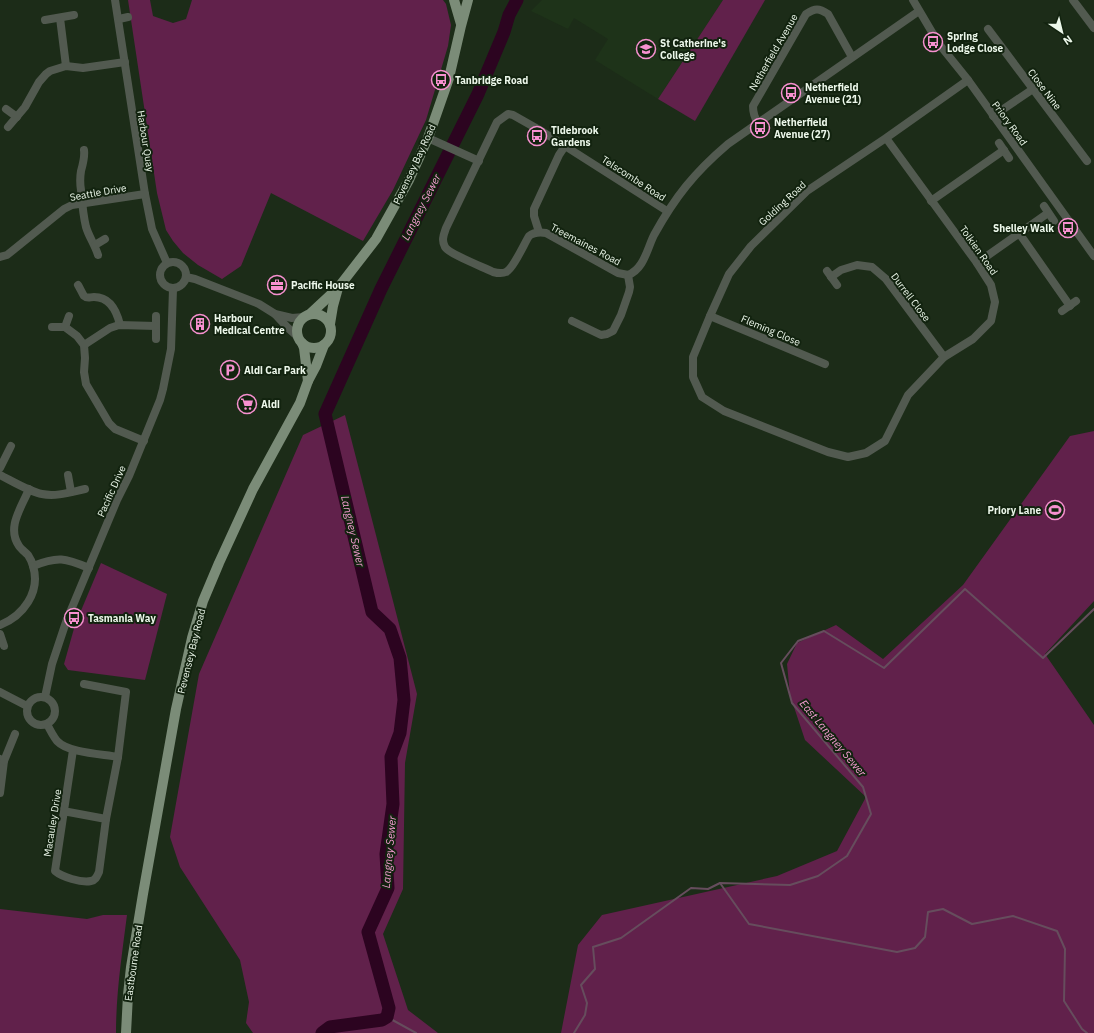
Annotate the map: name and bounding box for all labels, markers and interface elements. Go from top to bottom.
street label: Netherfield Avenue [746,11,801,93]
north arrow [1042,12,1082,52]
place label: Spring Lodge Close [947,30,1004,55]
bus stop icon: Spring Lodge Close [922,31,944,53]
text: N [1060,32,1075,48]
place label: St Catherine's College [660,37,726,62]
school or university icon: St Catherine's College [635,38,657,60]
street label: Close Nine [1025,66,1065,113]
bus stop icon: Tanbridge Road [430,69,452,91]
place label: Tanbridge Road [455,74,528,87]
place label: Netherfield Avenue (21) [805,81,862,106]
bus stop icon: Netherfield Avenue (21) [780,82,802,104]
street label: Priory Road [989,99,1030,148]
street label: Harbour Quay [134,109,157,173]
place label: Netherfield Avenue (27) [774,116,831,141]
bus stop icon: Netherfield Avenue (27) [749,117,771,139]
street label: Pevensey Bay Road [390,122,439,206]
place label: Tidebrook Gardens [551,124,599,149]
bus stop icon: Tidebrook Gardens [526,125,548,147]
street label: Telscombe Road [599,153,668,204]
water label: Langney Sewer [398,171,444,243]
street label: Golding Road [756,178,809,229]
street label: Seattle Drive [69,181,128,204]
bus stop icon: Shelley Walk [1057,217,1079,239]
street label: Treemaines Road [548,220,623,268]
place label: Shelley Walk [993,222,1054,235]
street label: Tolkien Road [957,223,1000,278]
street label: Durrell Close [888,270,933,325]
office icon: Pacific House [266,274,288,296]
place label: Pacific House [291,279,355,292]
place label: Harbour Medical Centre [214,312,285,337]
street label: Fleming Close [739,312,803,349]
building icon: Harbour Medical Centre [189,313,211,335]
parking icon: Aldi Car Park [219,359,241,381]
place label: Aldi Car Park [244,364,306,377]
supermarket icon: Aldi [236,393,258,415]
place label: Aldi [261,398,280,411]
street label: Pacific Drive [94,463,129,519]
water label: Langney Sewer [338,494,368,569]
sports icon: Priory Lane [1044,499,1066,521]
place label: Priory Lane [988,504,1041,517]
bus stop icon: Tasmania Way [63,607,85,629]
street label: Pevensey Bay Road [175,607,208,695]
place label: Tasmania Way [88,612,156,625]
water label: East Langney Sewer [797,697,870,780]
street label: Macauley Drive [41,788,64,858]
water label: Langney Sewer [379,814,399,889]
street label: Eastbourne Road [122,924,145,1002]

